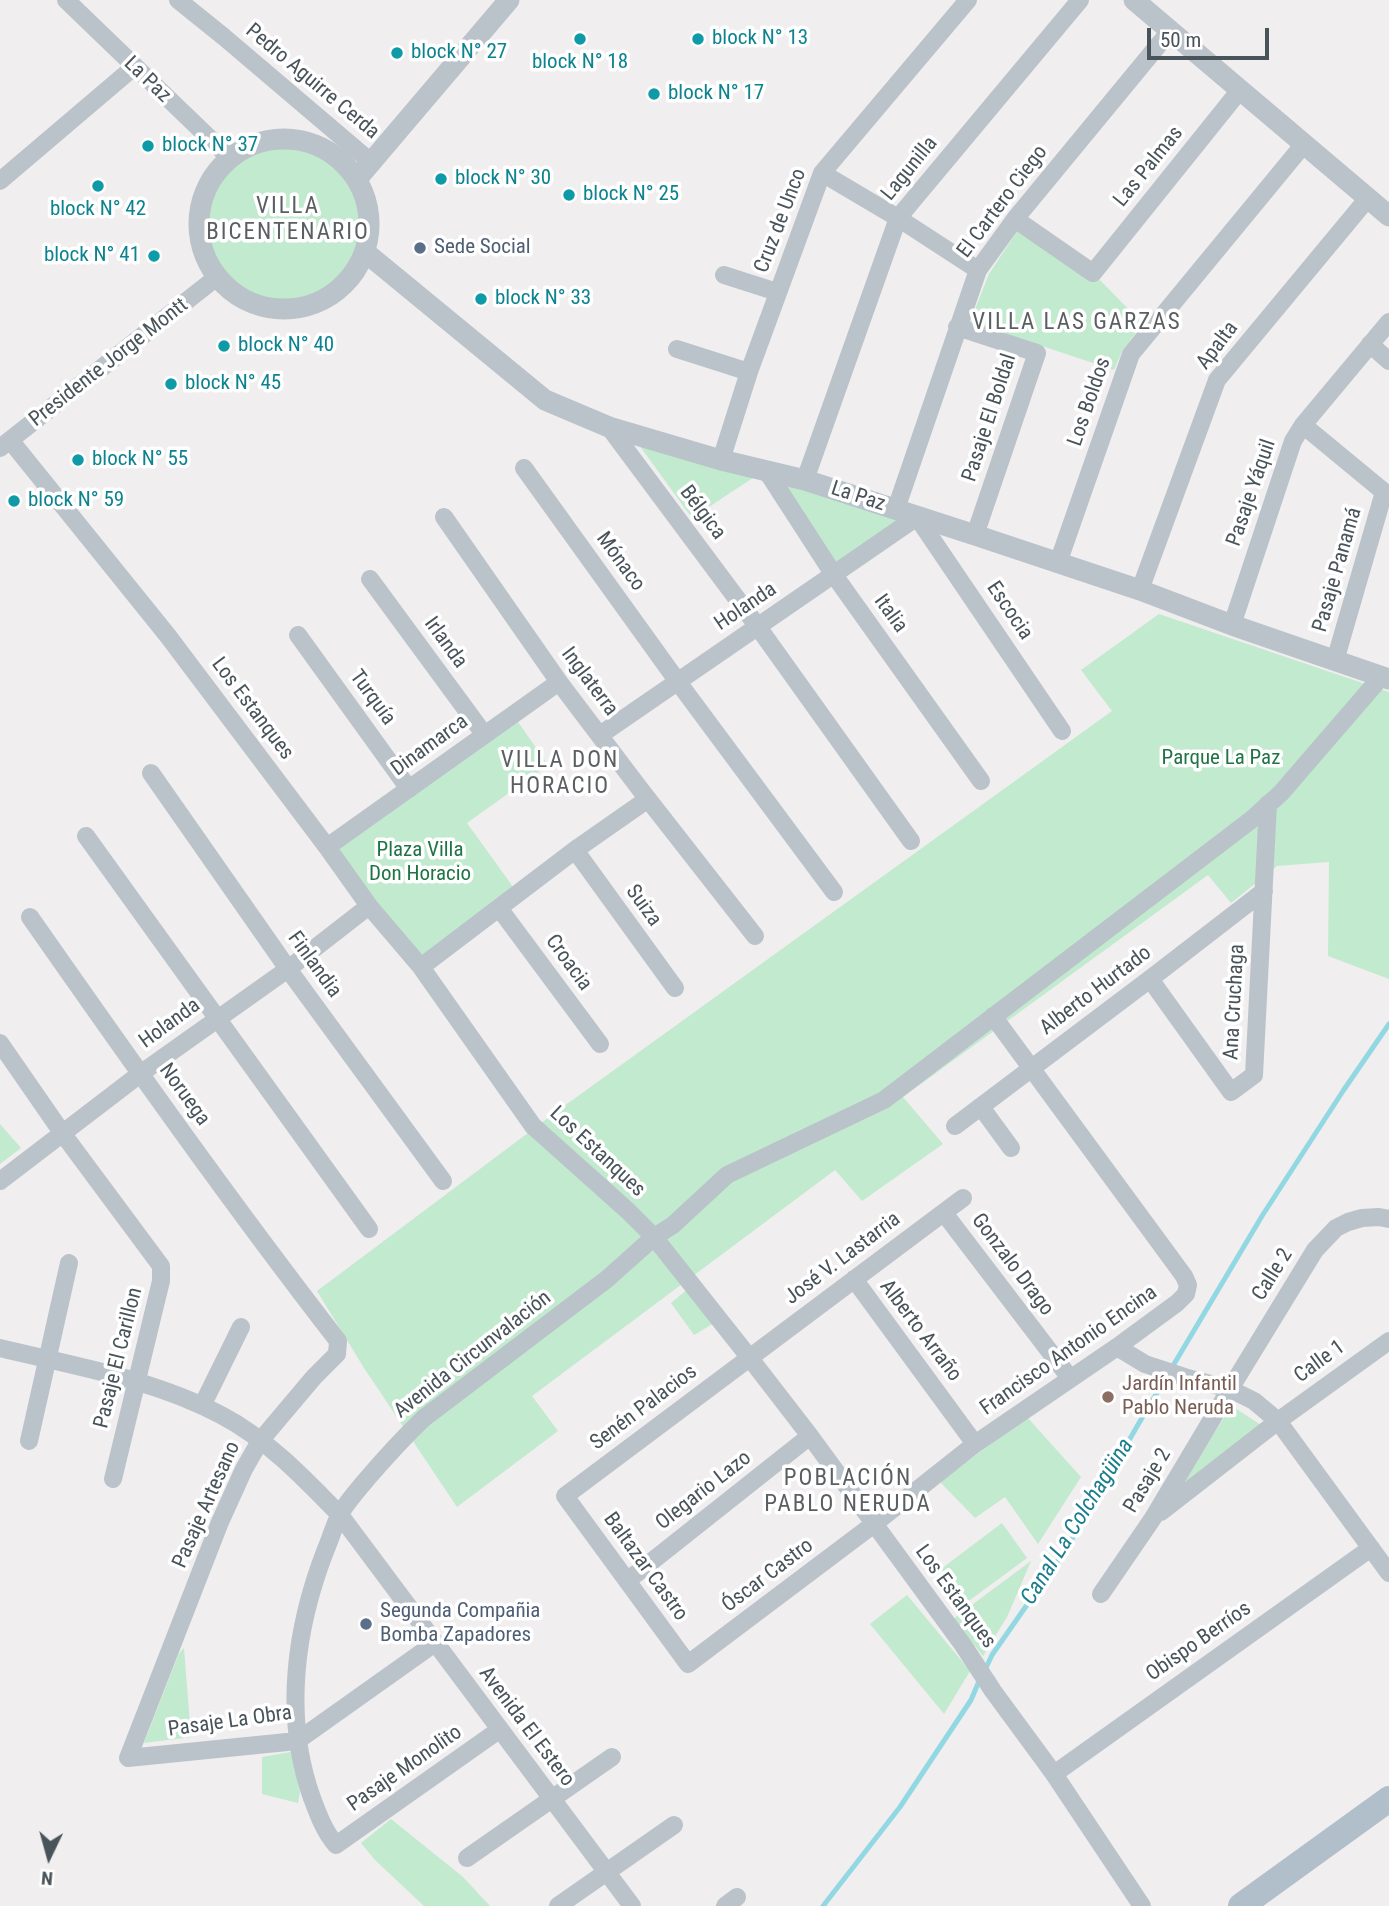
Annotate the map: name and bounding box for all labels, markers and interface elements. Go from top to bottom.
scale bar [1151,14,1274,58]
street label: Pedro Aguirre Cerda [240,19,384,145]
place label: block N° 13 [712,26,808,52]
text: 50 m [1160,28,1201,52]
marker: block N° 18 [572,31,588,47]
marker: block N° 13 [690,31,706,47]
place label: block N° 27 [411,40,507,66]
marker: block N° 27 [389,45,405,61]
place label: block N° 18 [532,50,628,76]
street label: La Paz [118,52,176,108]
place label: block N° 17 [668,81,764,107]
marker: block N° 17 [646,86,662,102]
street label: Las Palmas [1109,122,1189,212]
street label: Lagunilla [877,132,943,206]
place label: block N° 37 [162,133,258,159]
marker: block N° 37 [140,138,156,154]
street label: El Cartero Ciego [953,141,1053,263]
street label: Cruz de Unco [750,165,812,277]
place label: block N° 30 [455,166,551,192]
marker: block N° 30 [433,171,449,187]
marker: block N° 42 [90,178,106,194]
place label: block N° 25 [583,182,679,208]
marker: block N° 25 [561,187,577,203]
district label: VILLA BICENTENARIO [208,193,368,247]
place label: block N° 42 [50,197,146,223]
place label: Sede Social [434,235,531,261]
marker: Sede Social [412,240,428,256]
place label: block N° 41 [44,243,140,269]
marker: block N° 41 [146,248,162,264]
place label: block N° 33 [495,286,591,312]
marker: block N° 33 [473,291,489,307]
street label: Presidente Jorge Montt [25,293,193,433]
district label: VILLA LAS GARZAS [974,309,1180,337]
street label: Apalta [1192,317,1244,375]
place label: block N° 40 [238,333,334,359]
marker: block N° 40 [216,338,232,354]
street label: Pasaje El Boldal [957,351,1023,485]
street label: Los Boldos [1063,354,1117,450]
place label: block N° 45 [185,371,281,397]
marker: block N° 45 [163,376,179,392]
street label: Pasaje Yáquil [1222,436,1282,550]
place label: block N° 55 [92,447,188,473]
marker: block N° 55 [70,452,86,468]
street label: La Paz [828,476,888,518]
street label: Bélgica [674,481,730,545]
place label: block N° 59 [28,488,124,514]
marker: block N° 59 [6,493,22,509]
street label: Pasaje Panamá [1308,505,1368,635]
street label: Mónaco [590,528,650,596]
street label: Holanda [710,577,782,637]
street label: Escocia [980,577,1038,645]
street label: Italia [868,590,912,638]
street label: Irlanda [418,612,472,674]
street label: Inglaterra [555,643,623,721]
street label: Los Estanques [205,653,299,765]
street label: Turquía [344,666,400,730]
street label: Dinamarca [387,710,473,782]
park label: Parque La Paz [1162,746,1280,772]
district label: VILLA DON HORACIO [502,747,618,801]
park label: Plaza Villa Don Horacio [369,838,471,888]
street label: Suiza [620,880,666,932]
street label: Finlandia [282,927,346,1003]
street label: Croacia [539,930,597,996]
street label: Alberto Hurtado [1035,941,1157,1041]
street label: Ana Cruchaga [1219,943,1251,1061]
street label: Holanda [135,994,205,1054]
street label: Noruega [153,1059,215,1131]
street label: Los Estanques [544,1101,650,1203]
street label: José V. Lastarria [780,1207,906,1311]
street label: Gonzalo Drago [965,1209,1059,1321]
street label: Calle 2 [1247,1244,1299,1306]
street label: Alberto Arraño [874,1275,966,1387]
street label: Francisco Antonio Encina [976,1281,1162,1421]
street label: Pasaje El Carillon [89,1285,149,1431]
street label: Avenida Circunvalación [389,1286,557,1424]
street label: Calle 1 [1290,1335,1350,1389]
street label: Senén Palacios [586,1360,702,1456]
place label: Jardín Infantil Pablo Neruda [1122,1372,1237,1422]
marker: Jardín Infantil Pablo Neruda [1100,1389,1116,1405]
water label: Canal La Colchagüina [1016,1434,1140,1610]
street label: Pasaje Artesano [168,1438,246,1572]
street label: Pasaje 2 [1119,1444,1177,1518]
street label: Olegario Lazo [651,1446,757,1536]
district label: POBLACIÓN PABLO NERUDA [766,1465,930,1519]
street label: Baltazar Castro [597,1508,693,1626]
street label: Óscar Castro [717,1534,819,1618]
street label: Los Estanques [909,1540,1001,1654]
street label: Obispo Berríos [1142,1597,1256,1687]
place label: Segunda Compañia Bomba Zapadores [380,1599,540,1649]
marker: Segunda Compañia Bomba Zapadores [358,1616,374,1632]
street label: Avenida El Estero [473,1662,579,1792]
street label: Pasaje La Obra [167,1701,293,1743]
street label: Pasaje Monolito [343,1720,467,1818]
north arrow [14,1822,84,1892]
text: N [40,1866,54,1890]

